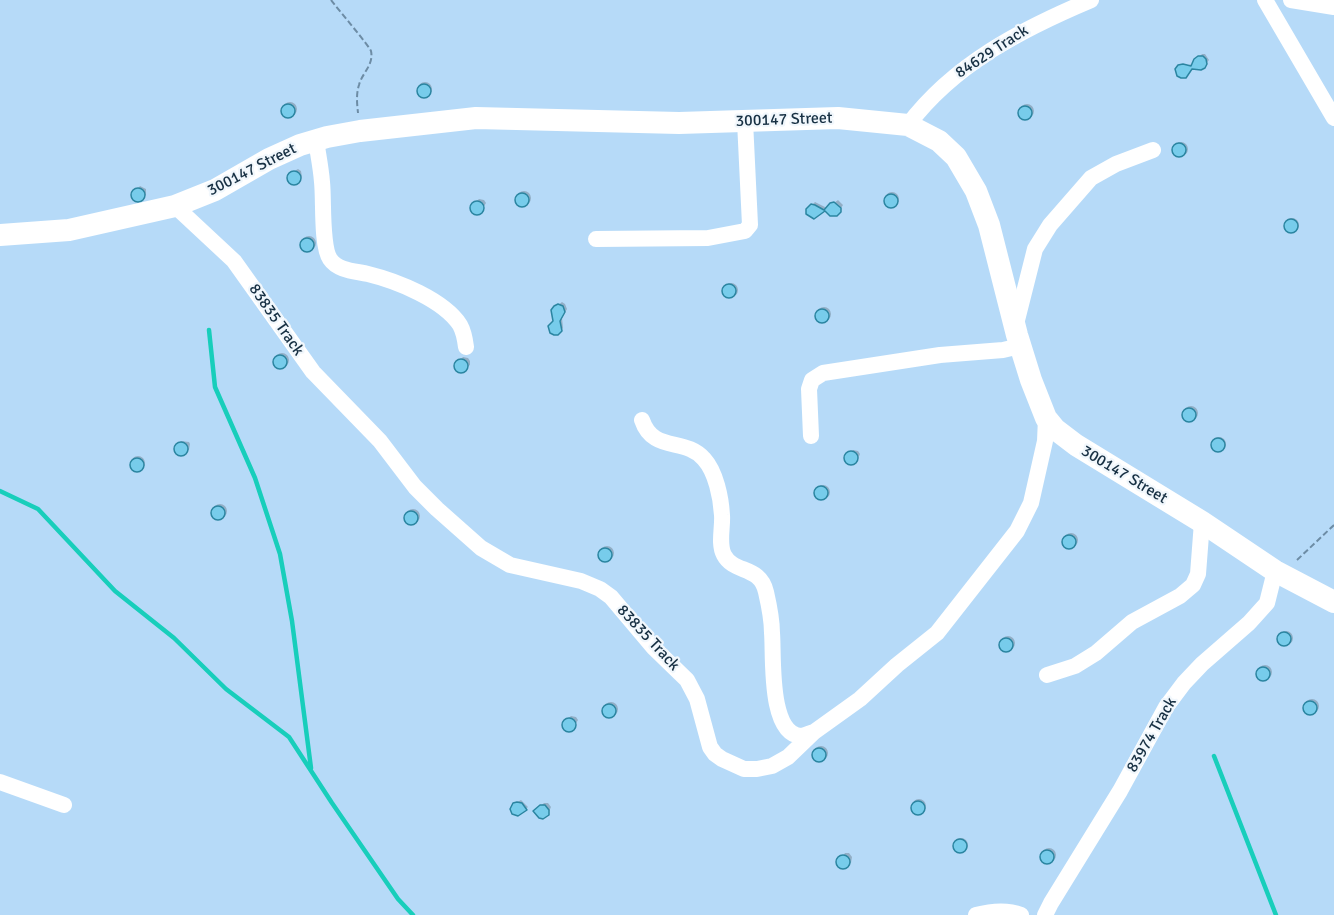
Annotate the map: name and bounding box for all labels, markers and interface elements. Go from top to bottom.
street label: 84629 Track [952,21,1032,83]
street label: 300147 Street [735,109,833,131]
street label: 300147 Street [204,139,300,201]
street label: 83835 Track [244,280,308,360]
street label: 300147 Street [1077,442,1171,508]
street label: 83835 Track [613,601,683,675]
street label: 83974 Track [1123,694,1181,776]

